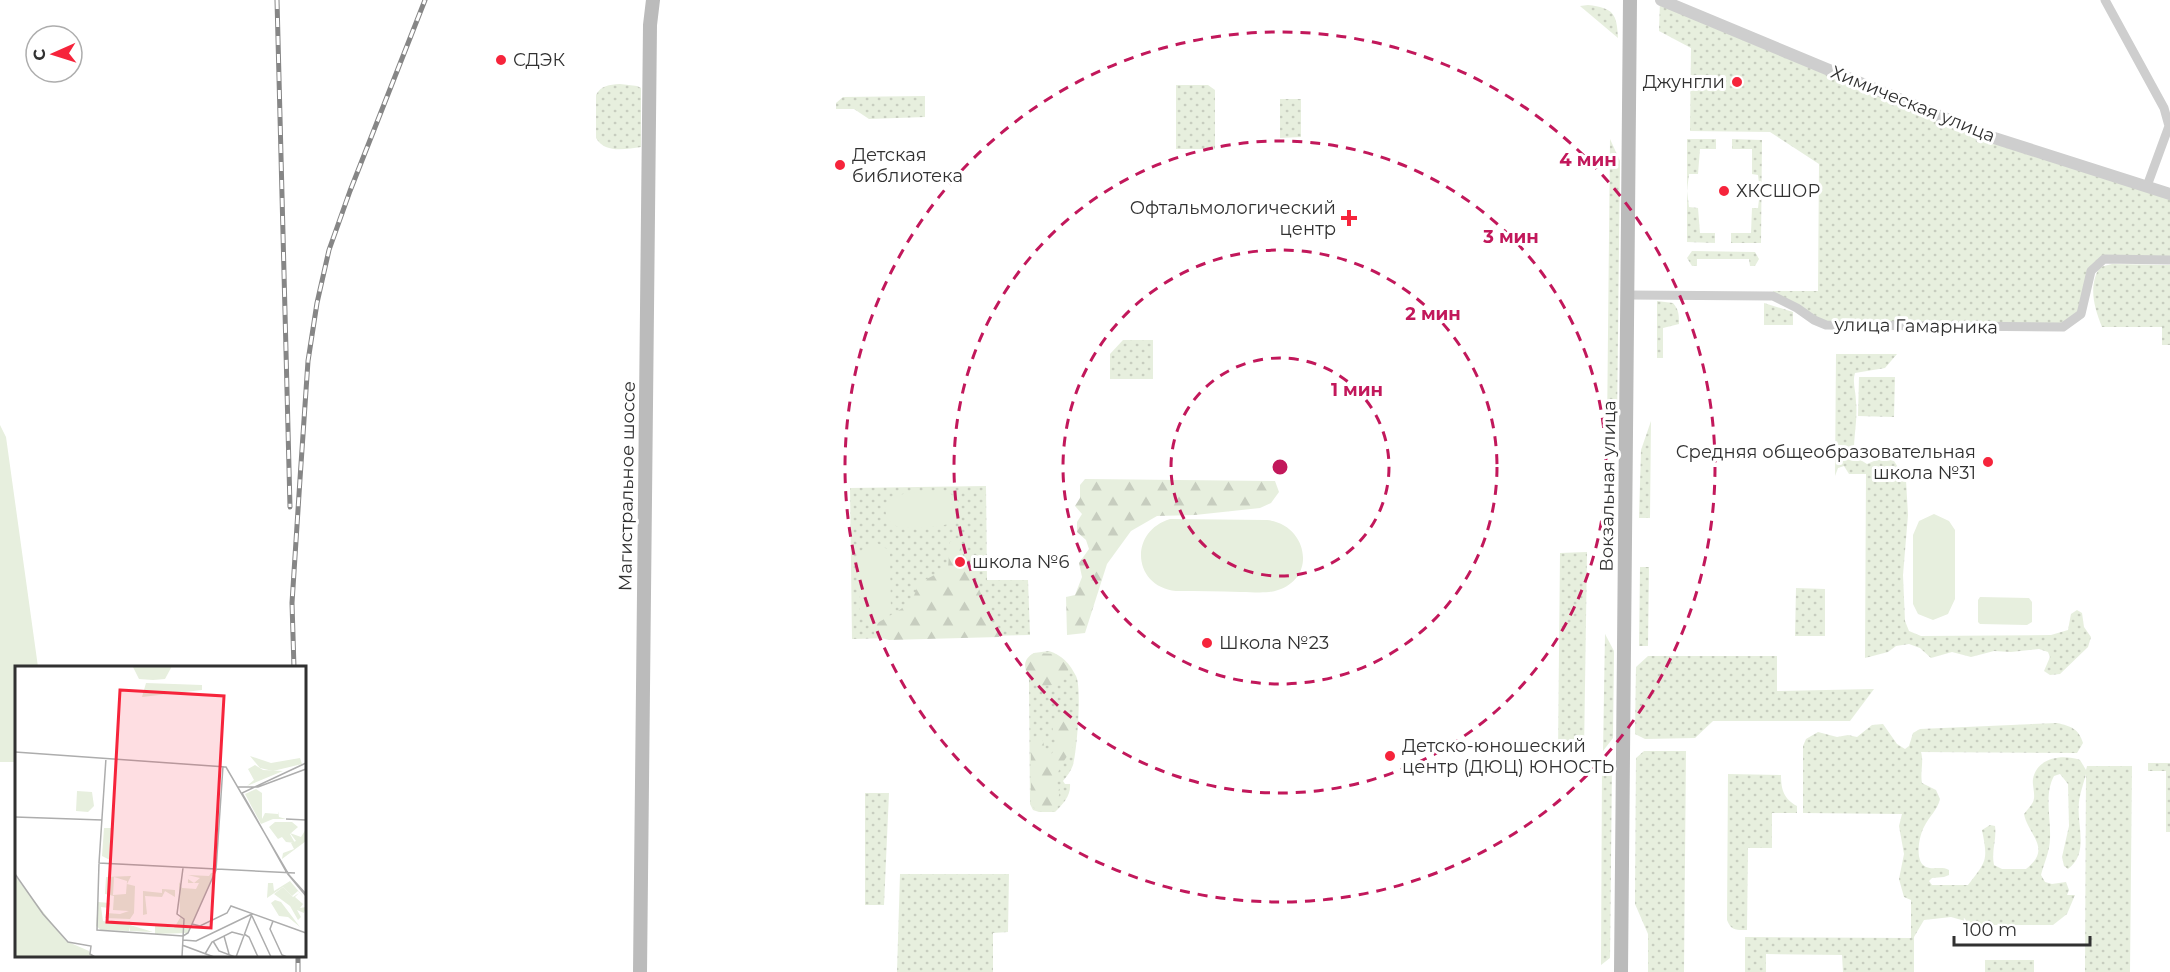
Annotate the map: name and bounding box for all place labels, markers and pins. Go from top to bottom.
place label: СДЭК [513,49,566,71]
marker: СДЭК [494,53,508,67]
place label: Джунгли [1643,71,1725,93]
marker: Джунгли [1730,75,1744,89]
place label: Детская библиотека [852,144,963,187]
marker: Детская библиотека [833,158,847,172]
place label: ХКСШОР [1736,180,1820,202]
marker: ХКСШОР [1717,184,1731,198]
place label: Офтальмологический центр [1130,197,1336,240]
marker: Офтальмологический центр [1340,209,1358,227]
place label: Средняя общеобразовательная школа №31 [1676,441,1976,484]
marker: Средняя общеобразовательная школа №31 [1981,455,1995,469]
centre of rings [1270,457,1290,477]
place label: школа №6 [972,551,1070,573]
marker: школа №6 [953,555,967,569]
place label: Школа №23 [1219,632,1329,654]
marker: Школа №23 [1200,636,1214,650]
place label: Детско-юношеский центр (ДЮЦ) ЮНОСТЬ [1402,735,1614,778]
marker: Детско-юношеский центр (ДЮЦ) ЮНОСТЬ [1383,749,1397,763]

